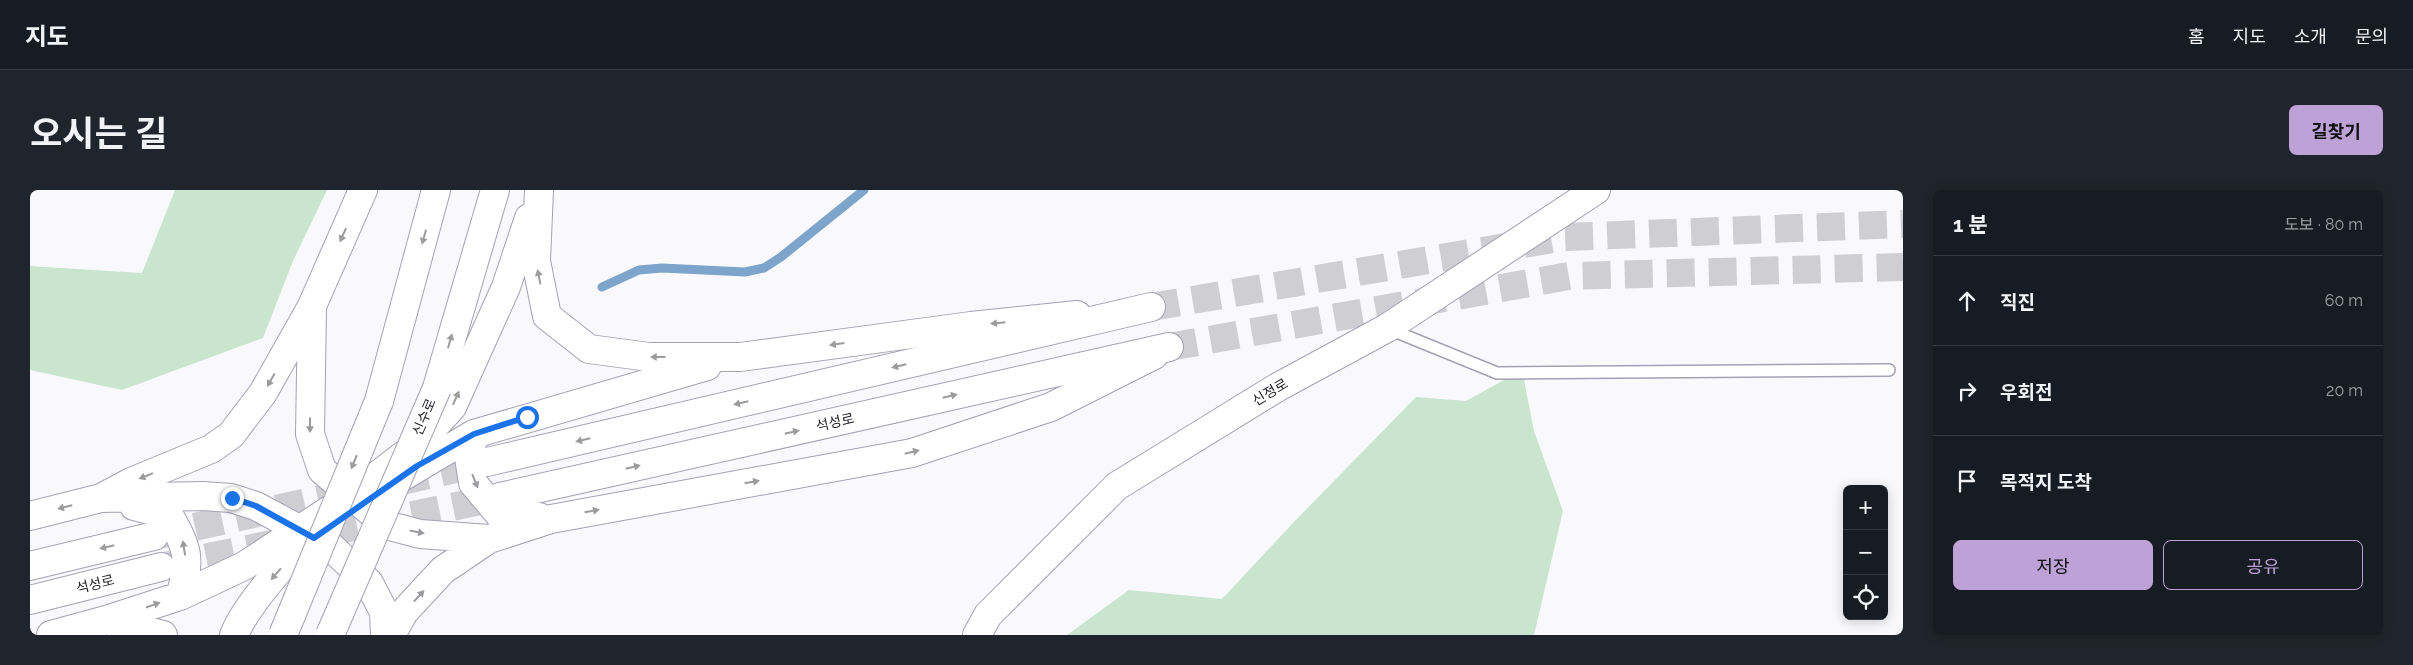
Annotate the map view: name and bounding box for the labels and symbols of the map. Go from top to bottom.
one-way arrow [339,228,347,242]
one-way arrow [419,230,427,245]
one-way arrow [535,269,543,285]
one-way arrow [990,319,1006,327]
one-way arrow [447,334,455,349]
one-way arrow [829,340,845,348]
one-way arrow [649,353,665,361]
one-way arrow [891,362,907,370]
one-way arrow [266,373,275,386]
street label: 신정로 [1249,375,1291,409]
one-way arrow [453,391,461,405]
one-way arrow [943,392,958,400]
street label: 신수로 [409,396,439,438]
one-way arrow [733,399,748,407]
route start [516,406,539,429]
street label: 석성로 [814,410,856,434]
one-way arrow [306,417,314,433]
one-way arrow [784,428,799,436]
one-way arrow [575,436,590,444]
one-way arrow [904,448,919,456]
one-way arrow [350,455,358,469]
one-way arrow [626,463,642,471]
one-way arrow [139,472,153,480]
one-way arrow [471,474,479,488]
one-way arrow [744,477,760,485]
route end [221,487,244,510]
one-way arrow [58,503,73,511]
one-way arrow [585,507,601,515]
one-way arrow [409,528,424,536]
one-way arrow [180,540,188,556]
one-way arrow [100,543,115,551]
one-way arrow [270,568,282,580]
street label: 석성로 [74,572,116,596]
one-way arrow [413,590,425,602]
one-way arrow [145,601,160,608]

